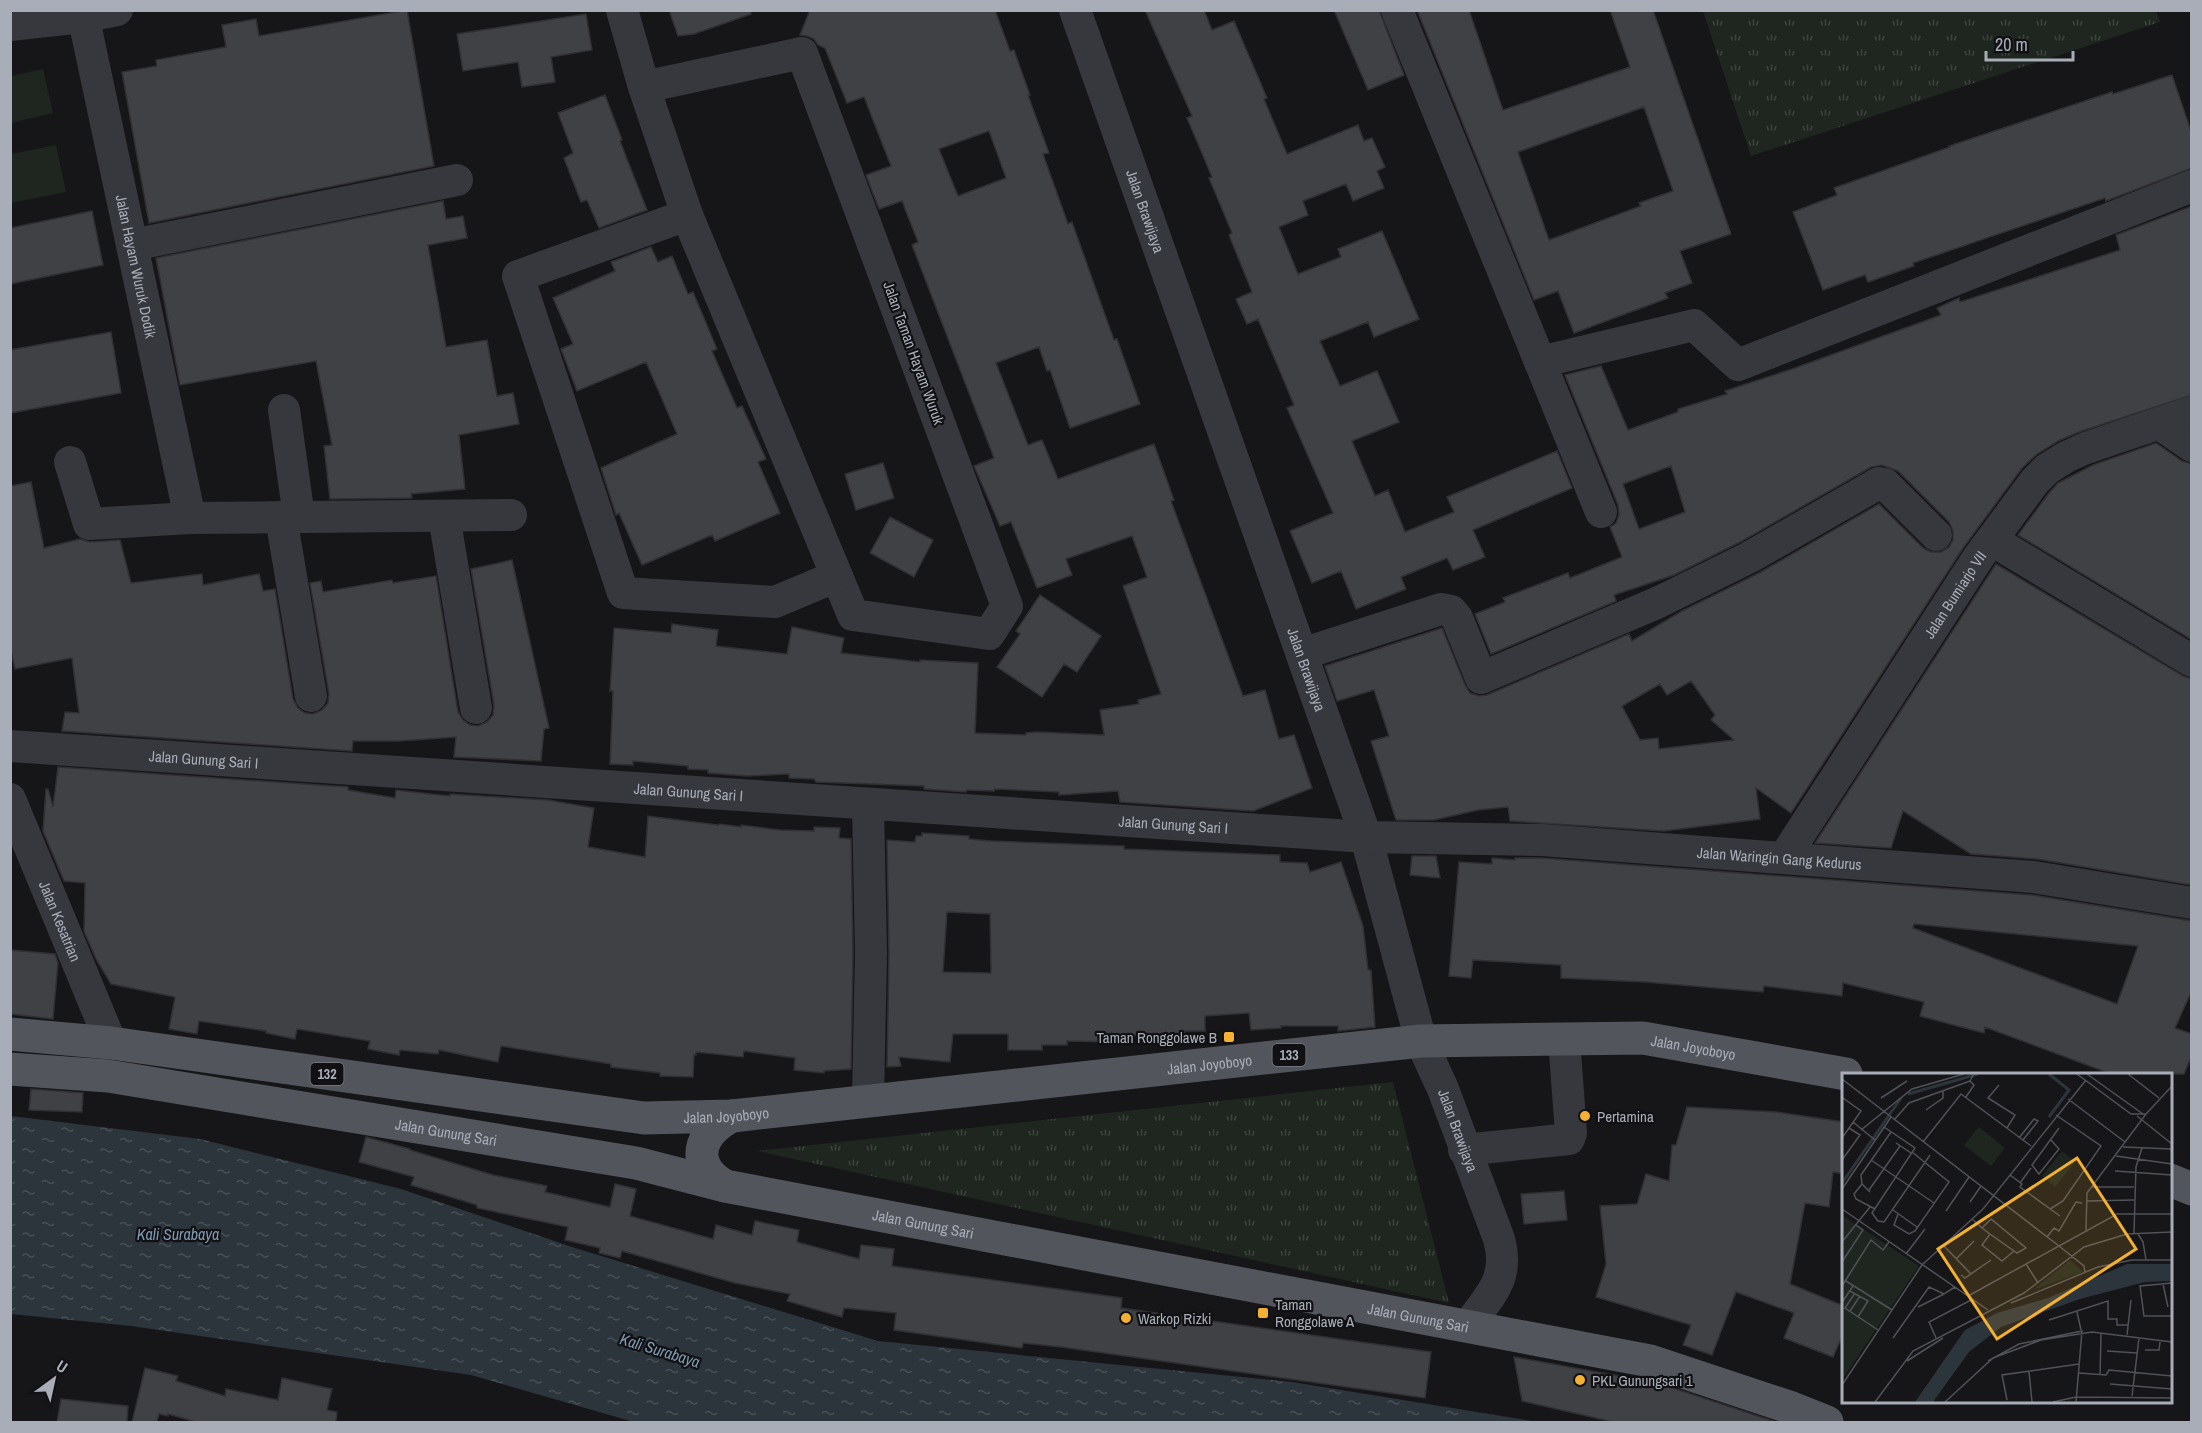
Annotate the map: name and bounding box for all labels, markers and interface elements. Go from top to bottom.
scale bar [1986,24,2073,62]
text: 20 m [1995,32,2028,57]
street label: Jalan Brawijaya [1121,166,1170,256]
street label: Jalan Hayam Wuruk Dodik [111,193,162,341]
street label: Jalan Taman Hayam Wuruk [878,279,950,428]
street label: Jalan Bumiarjo VII [1918,546,1991,642]
street label: Jalan Brawijaya [1283,625,1331,714]
street label: Jalan Gunung Sari I [148,745,259,773]
street label: Jalan Gunung Sari I [633,777,744,806]
street label: Jalan Gunung Sari I [1118,810,1229,838]
street label: Jalan Waringin Gang Kedurus [1696,841,1862,875]
street label: Jalan Kesatrian [34,877,87,965]
place label: Taman Ronggolawe B [1096,1027,1217,1048]
street label: Jalan Joyoboyo [1650,1029,1738,1065]
marker: Taman Ronggolawe B [1222,1030,1236,1044]
road number: 133 [1272,1044,1306,1066]
street label: Jalan Joyoboyo [1166,1049,1253,1079]
road number: 132 [310,1063,344,1085]
inset map [1842,1073,2172,1403]
street label: Jalan Brawijaya [1433,1086,1484,1175]
street label: Jalan Joyoboyo [683,1102,770,1128]
place label: Pertamina [1597,1106,1654,1127]
marker: Pertamina [1578,1109,1592,1123]
street label: Jalan Gunung Sari [394,1113,499,1150]
street label: Jalan Gunung Sari [871,1204,976,1243]
water label: Kali Surabaya [137,1223,219,1245]
place label: Taman Ronggolawe A [1275,1294,1355,1332]
street label: Jalan Gunung Sari [1366,1297,1471,1337]
marker: Taman Ronggolawe A [1256,1306,1270,1320]
place label: Warkop Rizki [1138,1308,1211,1329]
marker: Warkop Rizki [1119,1311,1133,1325]
water label: Kali Surabaya [617,1327,703,1373]
north arrow [24,1349,84,1409]
text: U [52,1355,72,1378]
place label: PKL Gunungsari 1 [1592,1370,1693,1391]
marker: PKL Gunungsari 1 [1573,1373,1587,1387]

